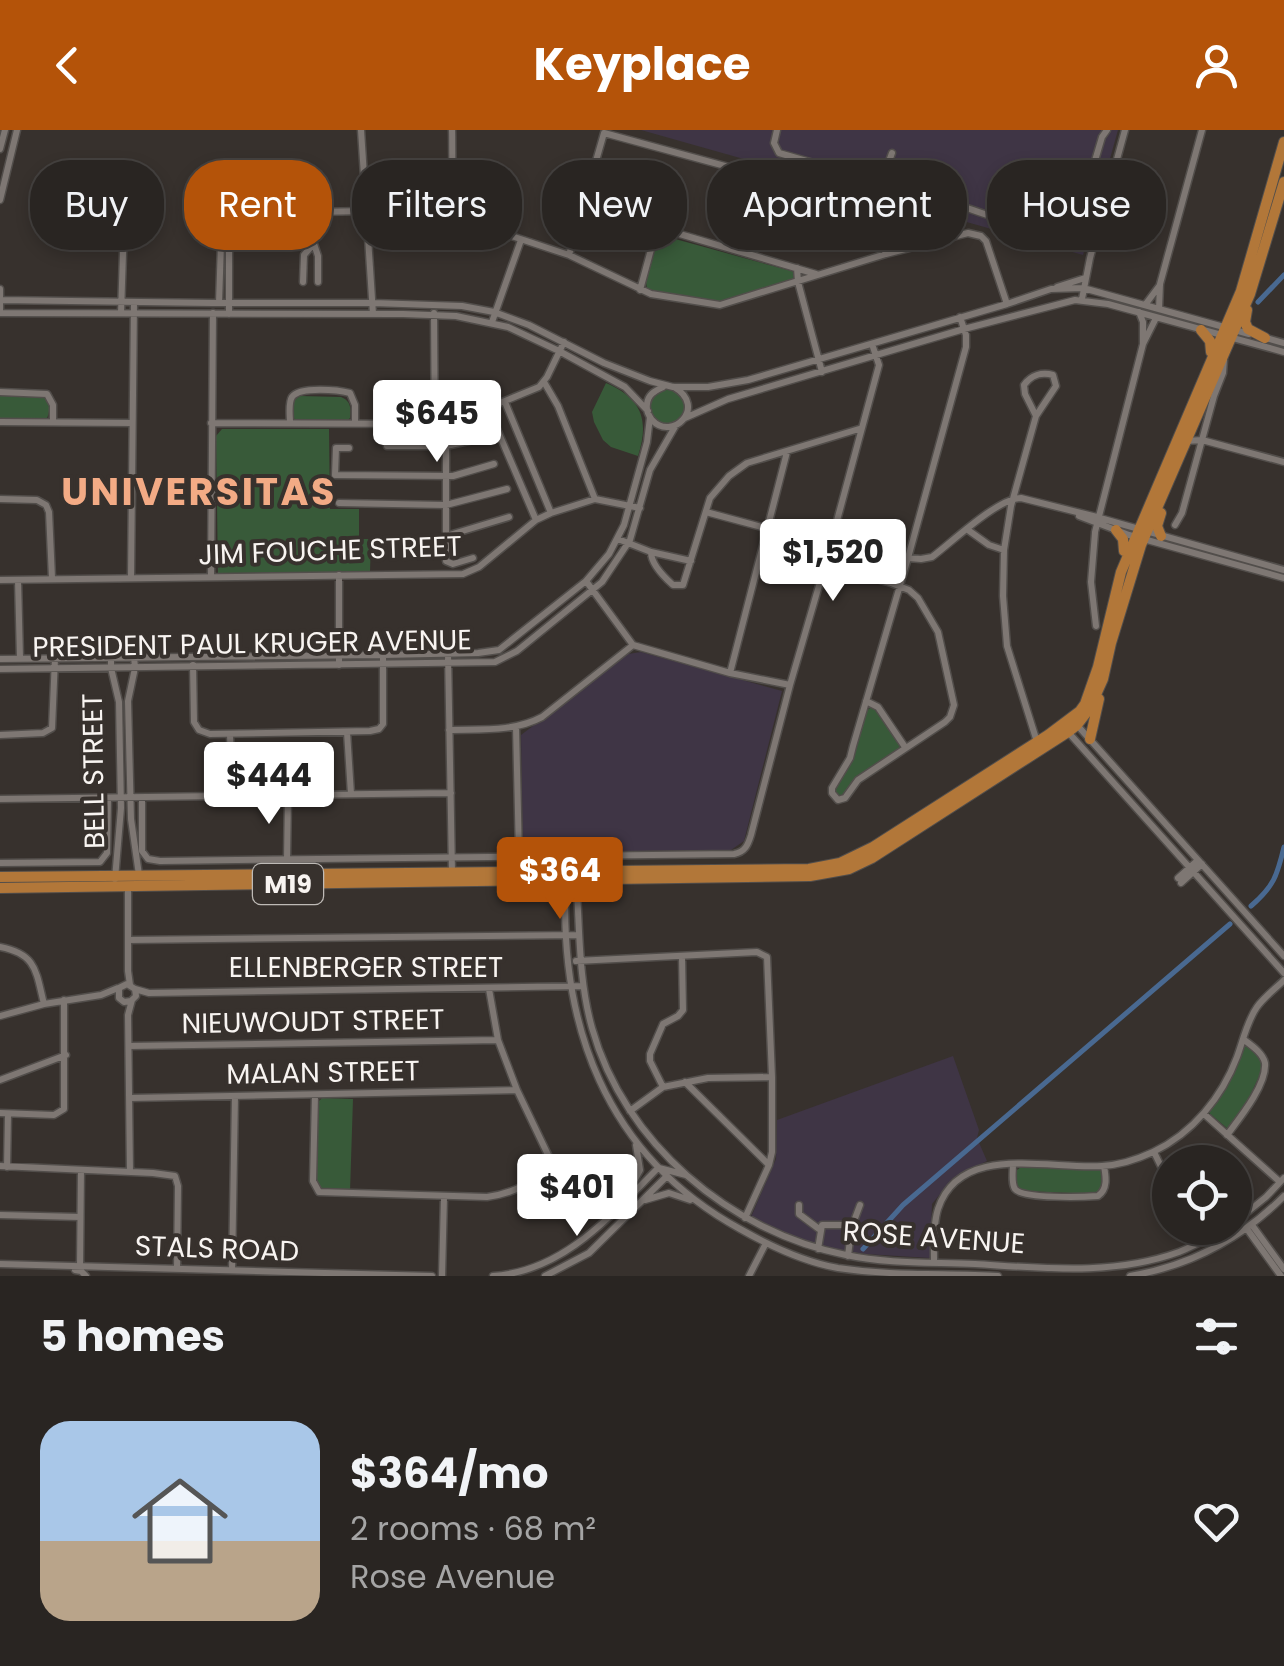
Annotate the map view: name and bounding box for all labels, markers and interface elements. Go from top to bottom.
text: Keyplace [534,33,750,96]
icon: back [40,38,95,93]
icon: person [1189,38,1244,93]
chip: Buy [30,160,164,250]
chip: Rent [184,160,332,250]
chip: Filters [352,160,522,250]
chip: New [542,160,687,250]
chip: Apartment [707,160,967,250]
chip: House [987,160,1166,250]
pin: $645 [378,380,496,465]
text: $645 [395,390,479,435]
district label: UNIVERSITAS [61,465,337,518]
pin: $1,520 [752,519,914,604]
street label: JIM FOUCHE STREET [198,526,462,575]
text: $1,520 [782,529,884,574]
street label: PRESIDENT PAUL KRUGER AVENUE [32,620,472,667]
street label: BELL STREET [73,693,114,849]
pin: $444 [210,742,328,827]
text: $444 [226,752,312,797]
pin: $364 [501,837,619,922]
text: $364 [519,847,601,892]
road number: M19 [253,864,323,904]
street label: ELLENBERGER STREET [229,948,503,987]
street label: NIEUWOUDT STREET [181,1000,445,1043]
street label: MALAN STREET [226,1051,420,1094]
map controls [1152,1145,1252,1245]
button: locate [1152,1145,1252,1245]
pin: $401 [518,1154,636,1239]
text: $401 [539,1164,615,1209]
street label: ROSE AVENUE [842,1212,1026,1263]
street label: STALS ROAD [134,1226,300,1271]
text: 5 homes [40,1307,225,1366]
icon: filters [1189,1309,1244,1364]
text: $364/mo [350,1444,549,1503]
icon: home [120,1461,240,1581]
icon: heart [1189,1494,1244,1549]
text: 2 rooms · 68 m² [350,1506,596,1551]
text: Rose Avenue [350,1554,555,1599]

